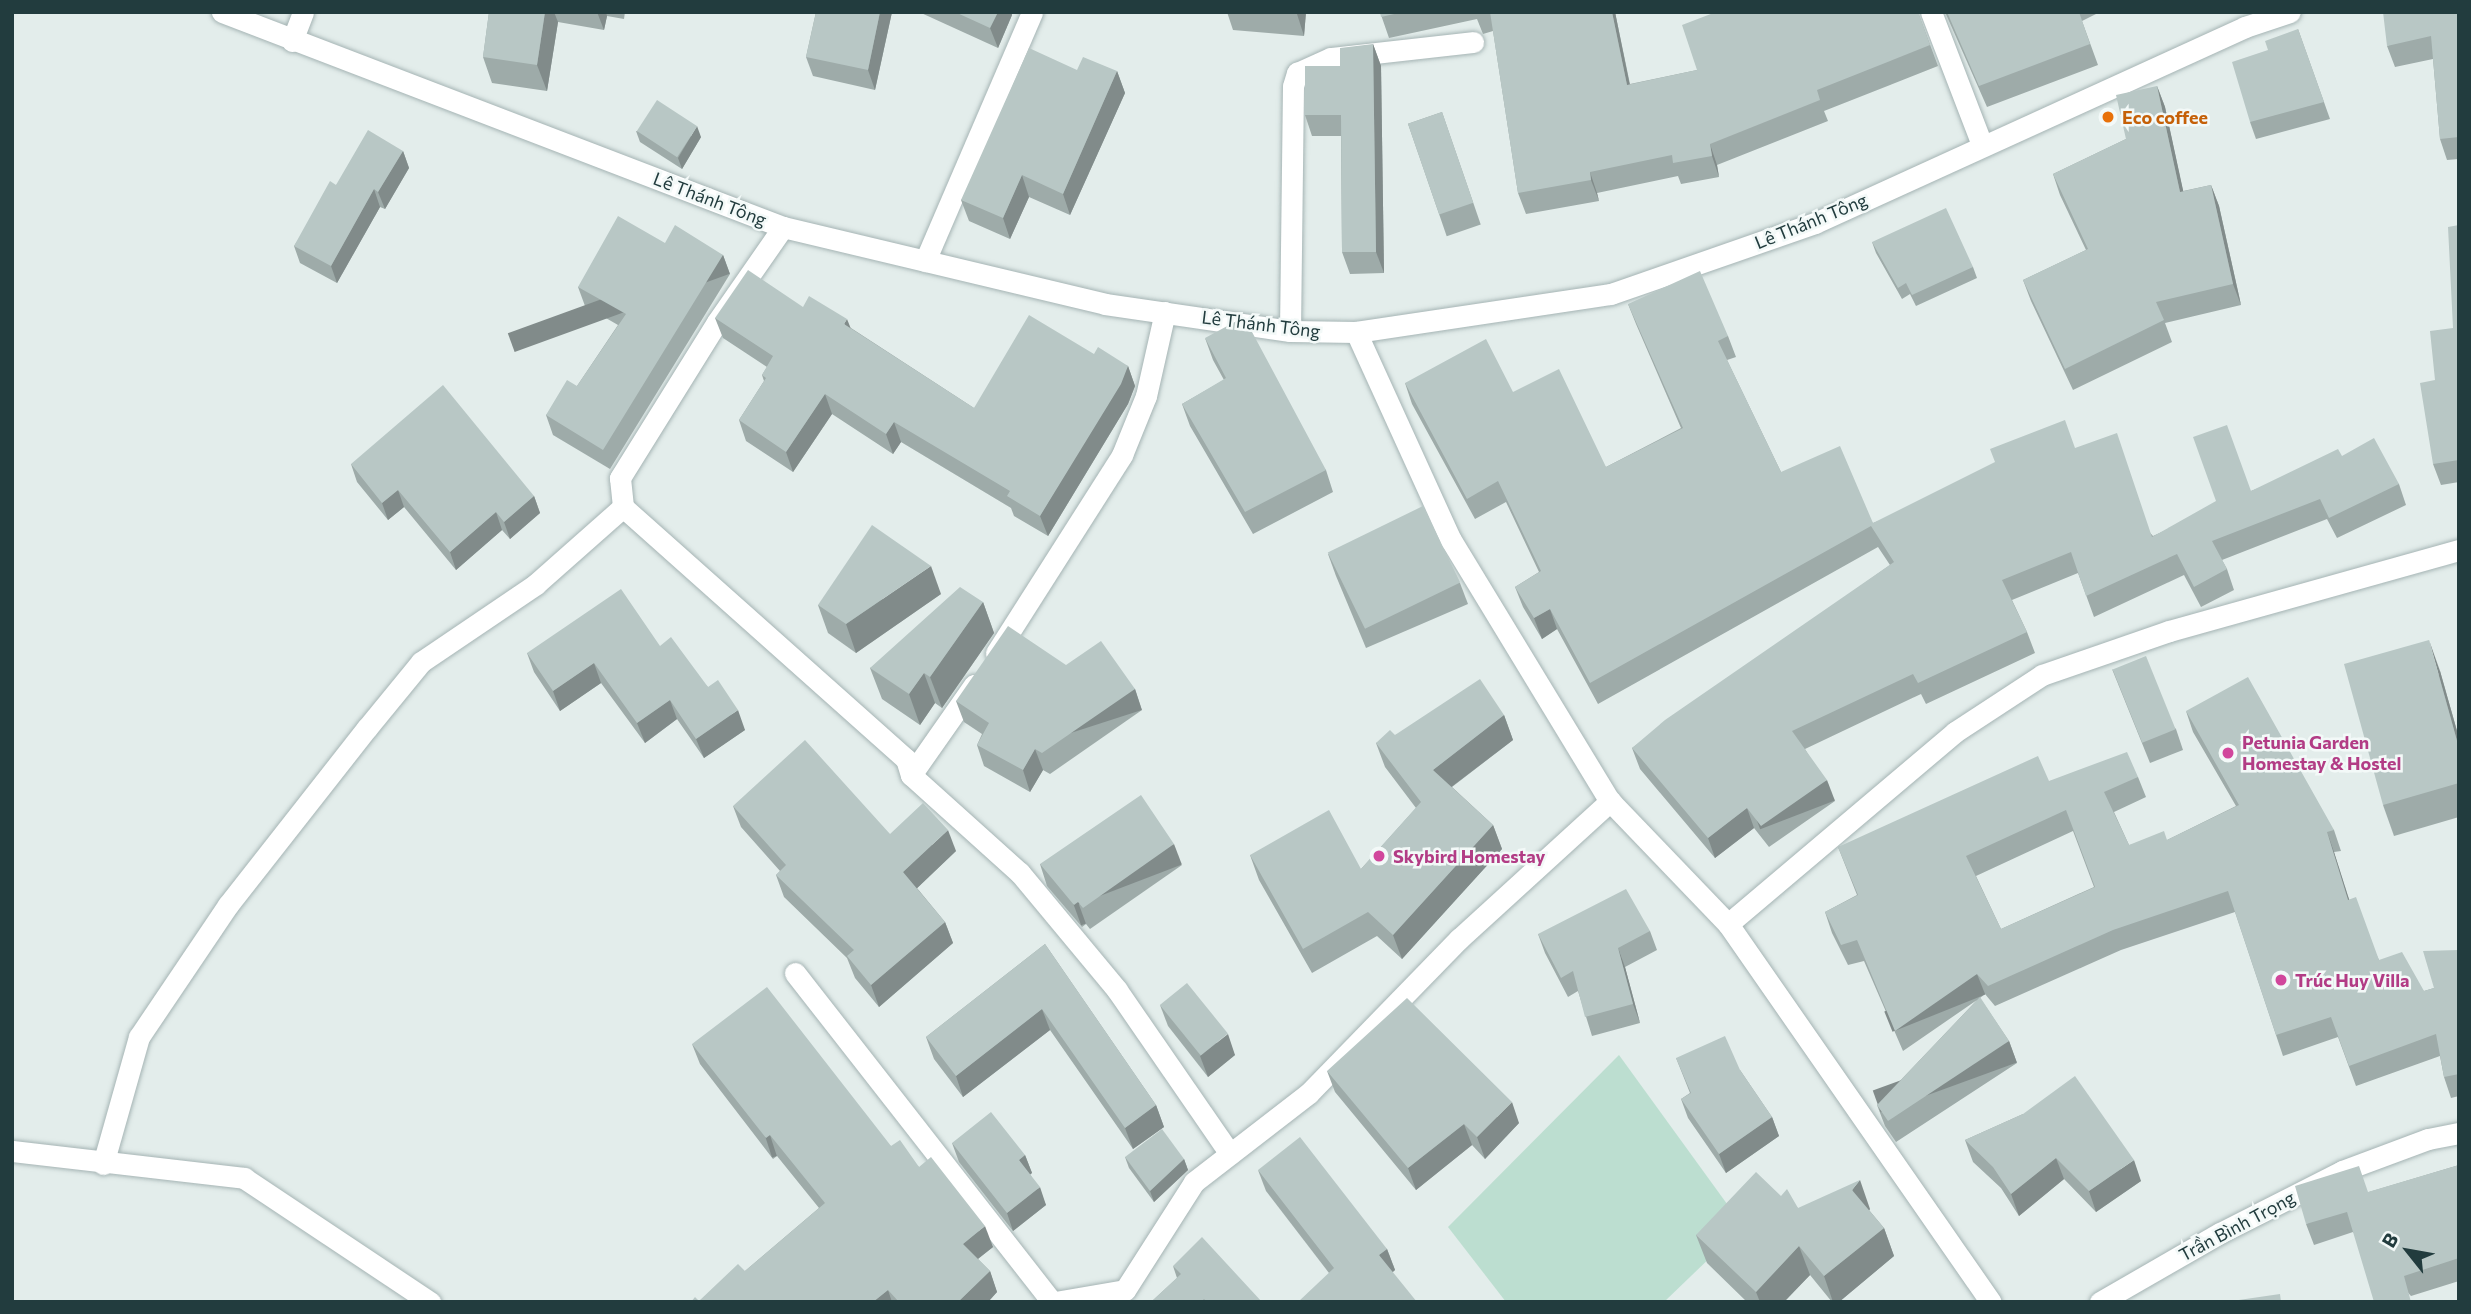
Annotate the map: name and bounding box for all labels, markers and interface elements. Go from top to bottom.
place label: Eco coffee [2122,106,2208,128]
marker: Eco coffee [2100,109,2116,125]
street label: Lê Thánh Tông [650,168,770,230]
street label: Lê Thánh Tông [1752,189,1870,253]
street label: Lê Thánh Tông [1200,306,1322,342]
place label: Petunia Garden Homestay & Hostel [2242,732,2401,774]
marker: Petunia Garden Homestay & Hostel [2220,745,2236,761]
place label: Skybird Homestay [1393,845,1545,867]
marker: Skybird Homestay [1371,848,1387,864]
place label: Trúc Huy Villa [2295,969,2410,991]
marker: Trúc Huy Villa [2273,972,2289,988]
street label: Trần Bình Trọng [2175,1186,2299,1266]
north arrow [2373,1216,2443,1286]
text: B [2376,1229,2403,1251]

